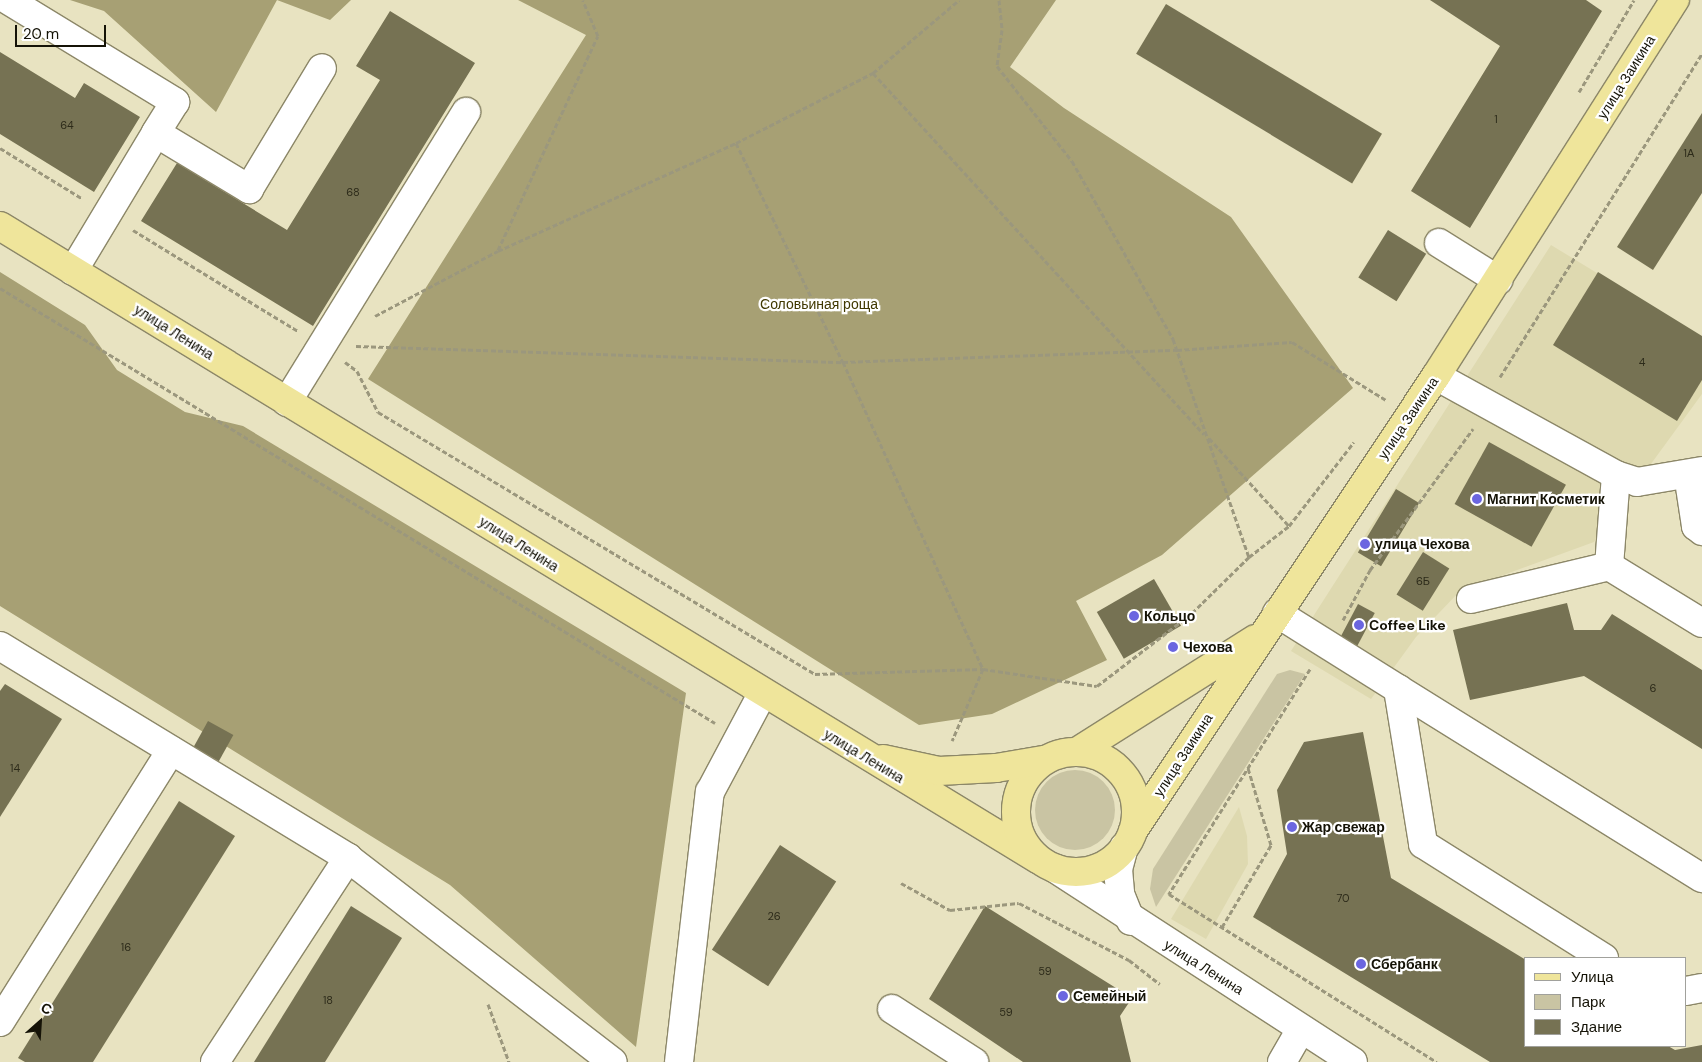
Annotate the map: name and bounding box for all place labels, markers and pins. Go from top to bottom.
place label: Магнит Косметик [1487,491,1605,507]
marker: Магнит Косметик [1471,493,1483,505]
place label: улица Чехова [1375,536,1470,552]
marker: улица Чехова [1359,538,1371,550]
place label: Кольцо [1144,608,1195,624]
marker: Кольцо [1128,610,1140,622]
place label: Coffee Like [1369,617,1446,633]
marker: Coffee Like [1353,619,1365,631]
place label: Чехова [1183,639,1233,655]
marker: Чехова [1167,641,1179,653]
place label: Жар свежар [1302,819,1385,835]
marker: Жар свежар [1286,821,1298,833]
place label: Сбербанк [1371,956,1438,972]
marker: Сбербанк [1355,958,1367,970]
place label: Семейный [1073,988,1146,1004]
marker: Семейный [1057,990,1069,1002]

